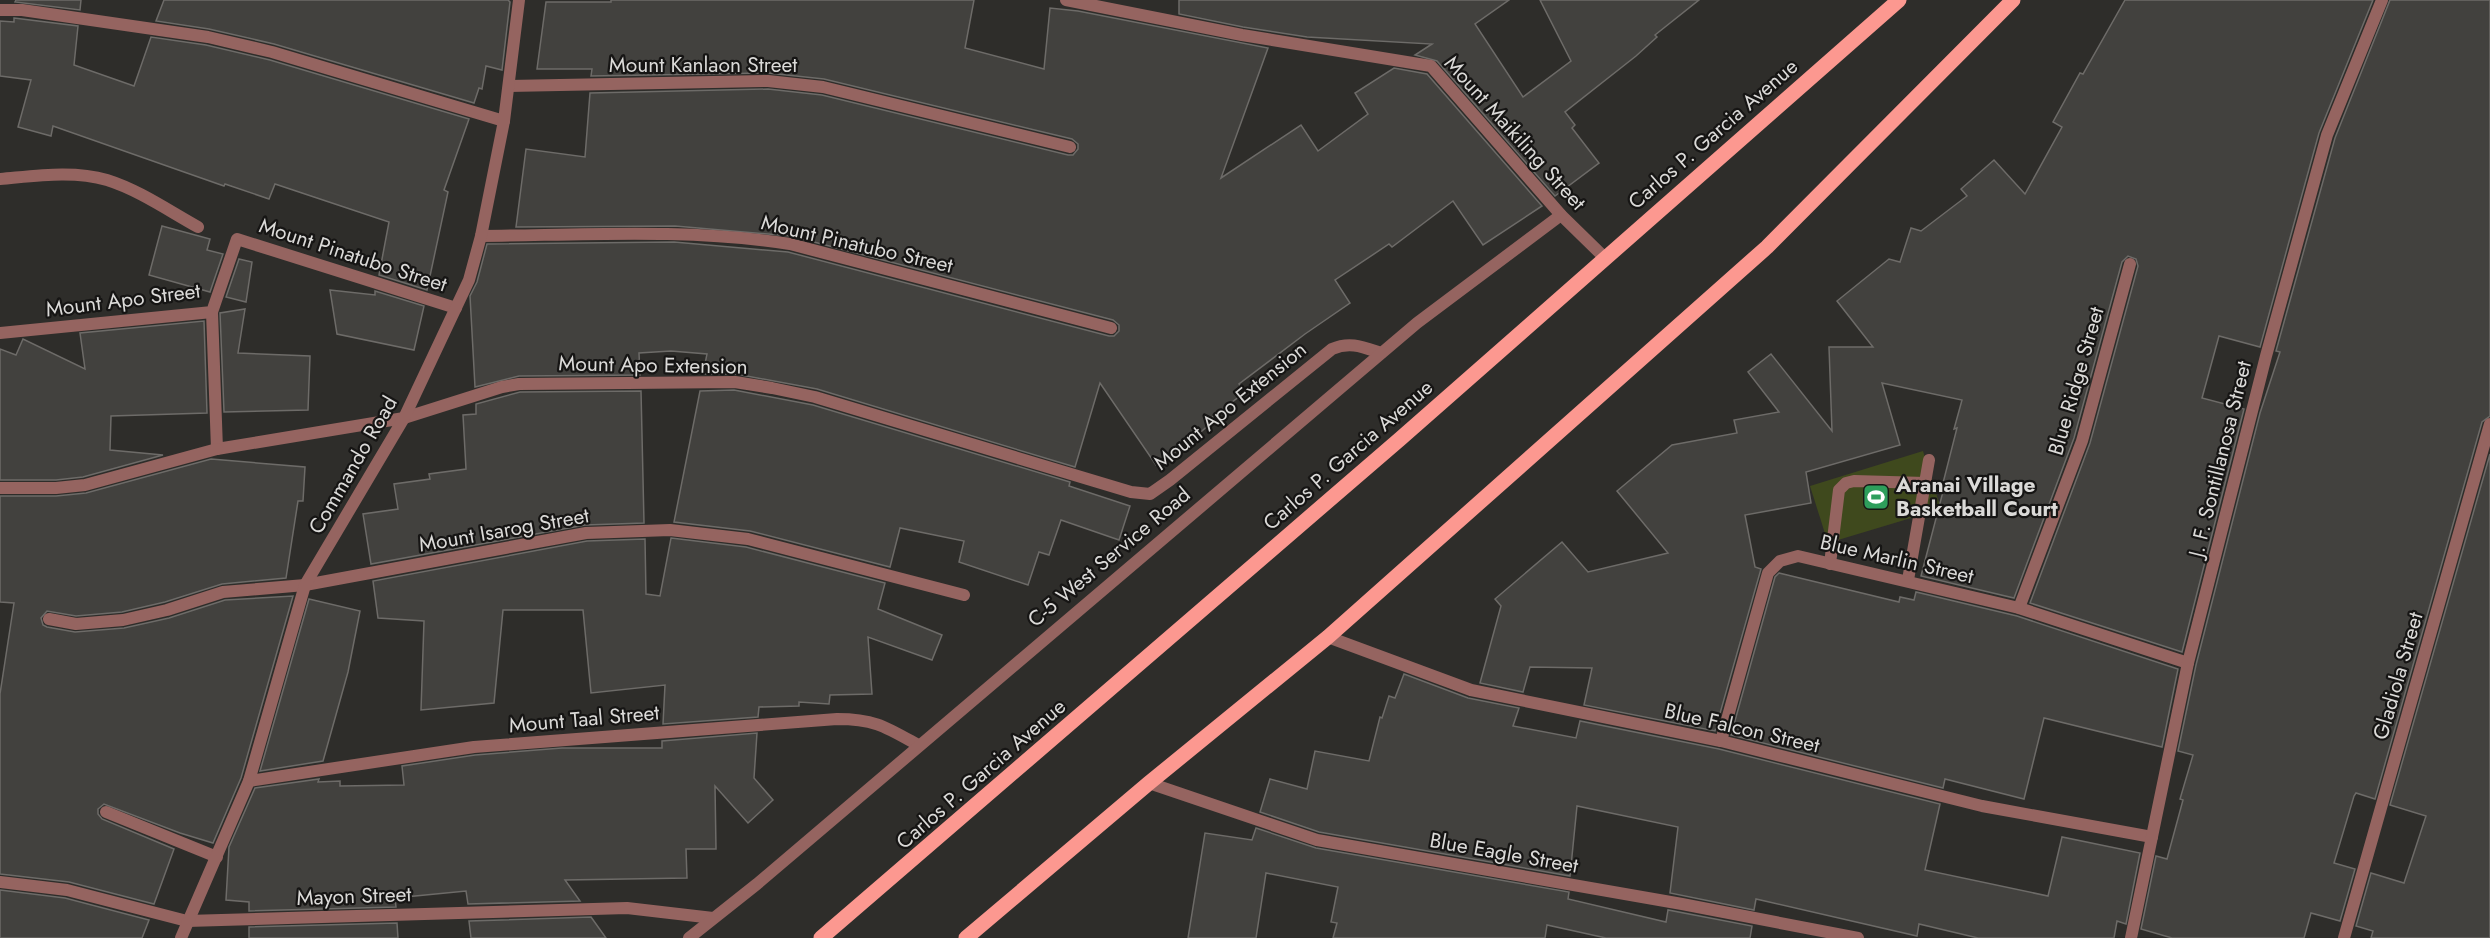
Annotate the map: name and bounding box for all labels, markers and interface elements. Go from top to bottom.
street label: Mount Maikiling Street [1437,49,1593,217]
street label: Mount Kanlaon Street [609,50,797,80]
street label: Carlos P. Garcia Avenue [1622,52,1804,216]
street label: Mount Pinatubo Street [758,207,956,281]
street label: Mount Pinatubo Street [255,210,451,300]
street label: Mount Apo Street [44,276,202,324]
street label: Blue Ridge Street [2040,303,2112,459]
street label: Mount Apo Extension [1147,335,1313,477]
street label: Mount Apo Extension [558,348,748,382]
street label: J. F. Sontillanosa Street [2180,358,2259,563]
street label: Carlos P. Garcia Avenue [1257,373,1439,537]
street label: Commando Road [301,390,405,540]
place label: Aranai Village Basketball Court [1895,470,2058,524]
street label: C-5 West Service Road [1021,480,1197,634]
sports icon: Aranai Village Basketball Court [1861,482,1891,512]
street label: Mount Isarog Street [417,500,591,560]
street label: Blue Marlin Street [1817,527,1977,591]
street label: Gladiola Street [2365,609,2431,743]
street label: Carlos P. Garcia Avenue [890,692,1072,856]
street label: Blue Falcon Street [1661,696,1823,760]
street label: Mount Taal Street [507,697,661,741]
street label: Blue Eagle Street [1427,825,1581,881]
street label: Mayon Street [296,879,412,913]

